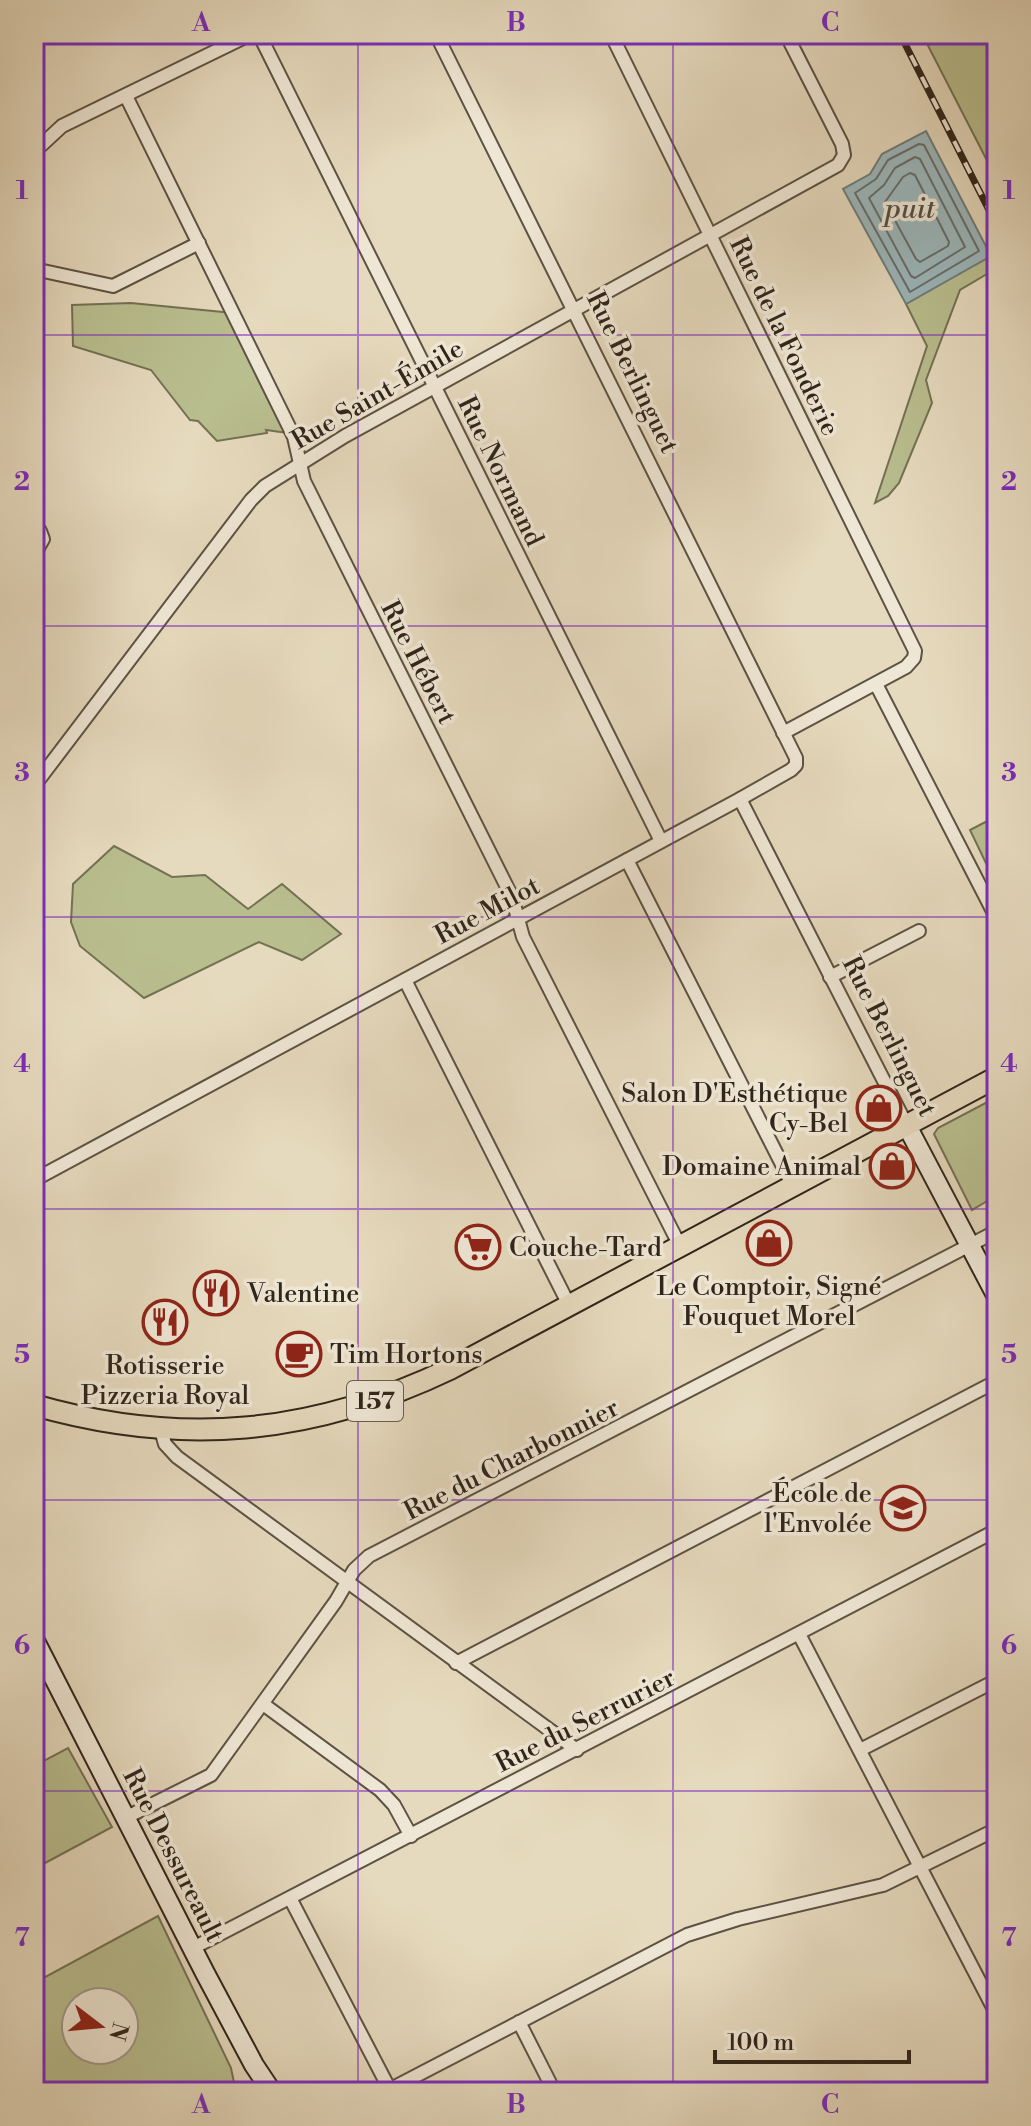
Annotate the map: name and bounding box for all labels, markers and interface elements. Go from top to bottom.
text: A [191,7,211,39]
text: B [506,7,526,39]
text: C [821,7,839,39]
text: 1 [16,175,29,207]
text: 1 [1003,175,1016,207]
water label: puit [881,192,936,227]
street label: Rue de la Fonderie [722,232,846,441]
street label: Rue Berlinguet [579,286,685,458]
street label: Rue Saint-Émile [285,331,469,457]
street label: Rue Normand [450,391,550,552]
text: 2 [14,466,30,498]
text: 2 [1001,466,1017,498]
street label: Rue Hébert [373,595,463,730]
text: 3 [14,757,30,789]
text: 3 [1001,757,1017,789]
street label: Rue Milot [430,870,545,952]
street label: Rue Berlinguet [835,951,943,1122]
text: 4 [13,1048,31,1080]
text: 4 [1000,1048,1018,1080]
place label: Salon D'Esthétique Cy-Bel [621,1078,848,1140]
shop icon: Salon D'Esthétique Cy-Bel [855,1084,903,1132]
shop icon: Domaine Animal [868,1142,916,1190]
place label: Domaine Animal [662,1151,861,1183]
shop icon: Le Comptoir, Signé Fouquet Morel [745,1219,793,1267]
supermarket icon: Couche-Tard [454,1223,502,1271]
place label: Couche-Tard [509,1232,662,1264]
restaurant icon: Valentine [192,1269,240,1317]
place label: Le Comptoir, Signé Fouquet Morel [656,1271,882,1333]
place label: Valentine [246,1278,359,1310]
restaurant icon: Rotisserie Pizzeria Royal [141,1298,189,1346]
cafe icon: Tim Hortons [275,1330,323,1378]
text: 5 [14,1339,30,1371]
place label: Tim Hortons [330,1339,483,1371]
text: 5 [1001,1339,1017,1371]
place label: Rotisserie Pizzeria Royal [81,1350,250,1412]
road number: 157 [347,1381,403,1421]
street label: Rue du Charbonnier [399,1392,624,1528]
place label: École de l'Envolée [764,1476,872,1540]
school or university icon: École de l'Envolée [879,1484,927,1532]
text: 6 [14,1630,30,1662]
text: 6 [1001,1630,1017,1662]
street label: Rue du Serrurier [490,1662,681,1780]
street label: Rue Dessureault [115,1763,231,1948]
text: 7 [14,1922,30,1954]
text: 7 [1001,1922,1017,1954]
north arrow [60,1986,140,2066]
scale bar [715,2014,909,2064]
text: N [102,2019,133,2044]
text: 100 m [727,2028,794,2058]
text: A [191,2089,211,2121]
text: B [506,2089,526,2121]
text: C [821,2089,839,2121]

